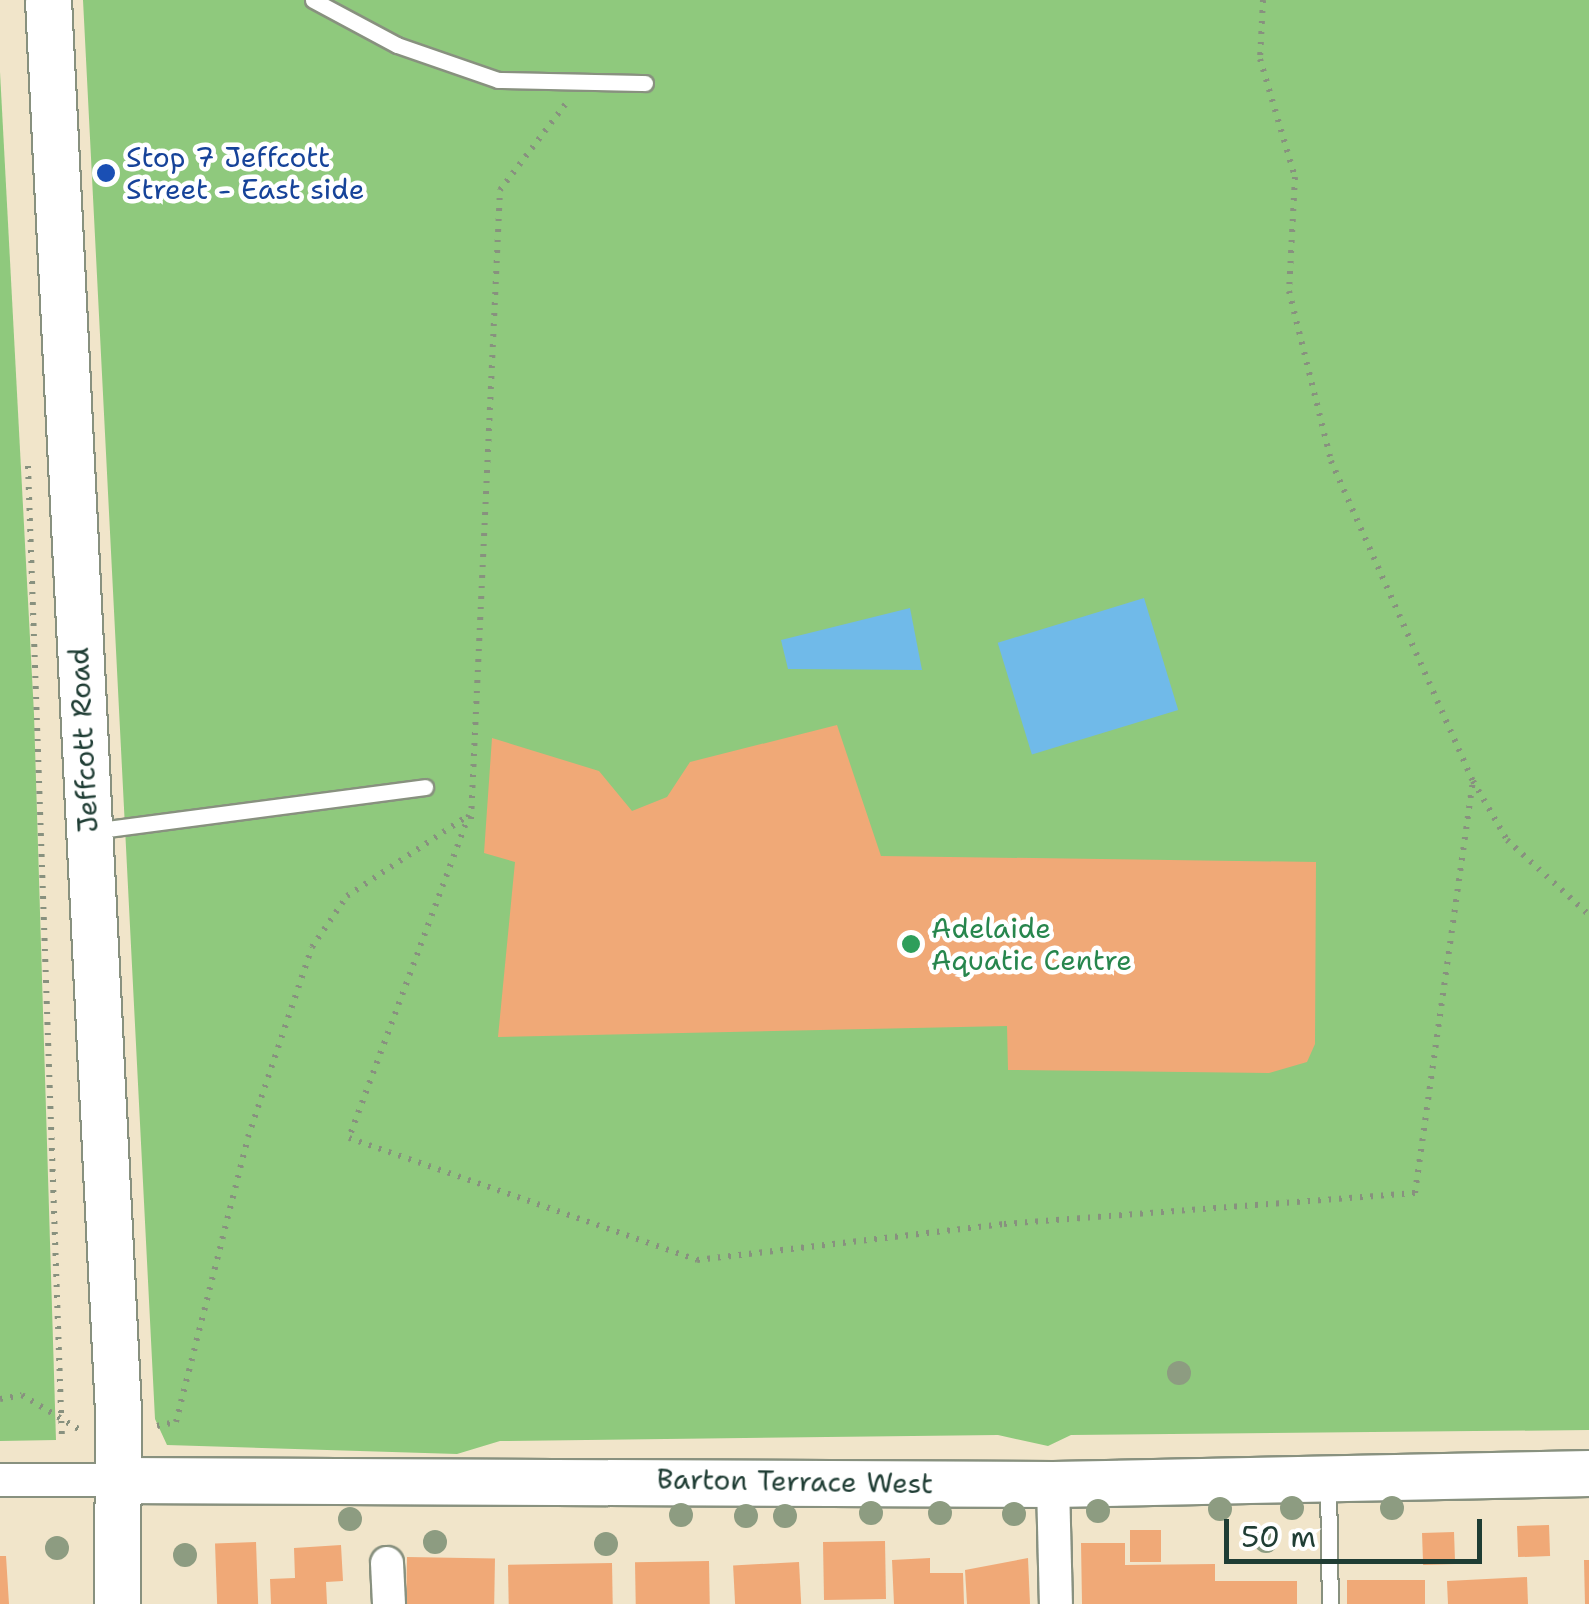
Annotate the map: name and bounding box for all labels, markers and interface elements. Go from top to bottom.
place label: Stop 7 Jeffcott Street - East side [126,140,365,206]
marker: Stop 7 Jeffcott Street - East side [95,162,117,184]
street label: Jeffcott Road [61,646,105,834]
place label: Adelaide Aquatic Centre [931,911,1132,977]
marker: Adelaide Aquatic Centre [900,933,922,955]
street label: Barton Terrace West [656,1462,934,1500]
scale bar [1229,1499,1486,1561]
text: 50 m [1241,1516,1316,1557]

